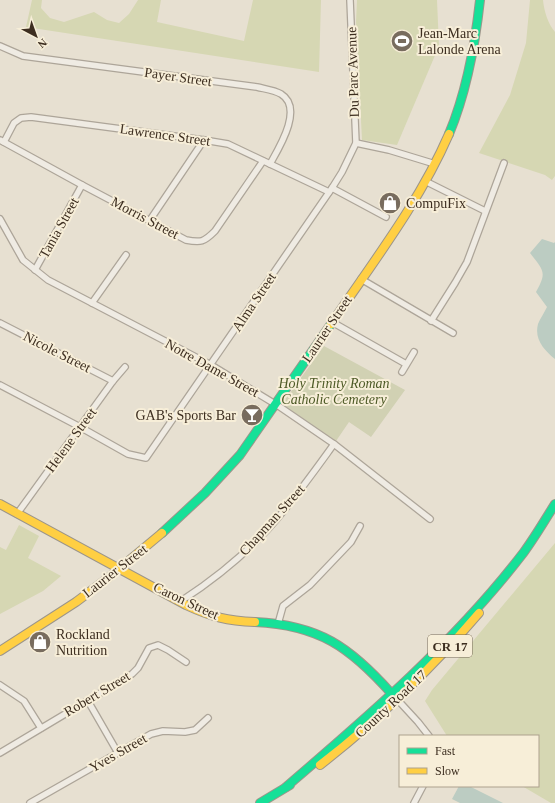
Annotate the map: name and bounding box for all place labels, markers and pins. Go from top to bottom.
place label: Jean-Marc Lalonde Arena [418,26,502,57]
sports icon: Jean-Marc Lalonde Arena [389,28,415,54]
shop icon: CompuFix [377,190,403,216]
place label: CompuFix [406,196,466,211]
bar icon: GAB's Sports Bar [239,402,265,428]
place label: GAB's Sports Bar [135,408,236,423]
place label: Rockland Nutrition [56,627,110,658]
shop icon: Rockland Nutrition [27,629,53,655]

